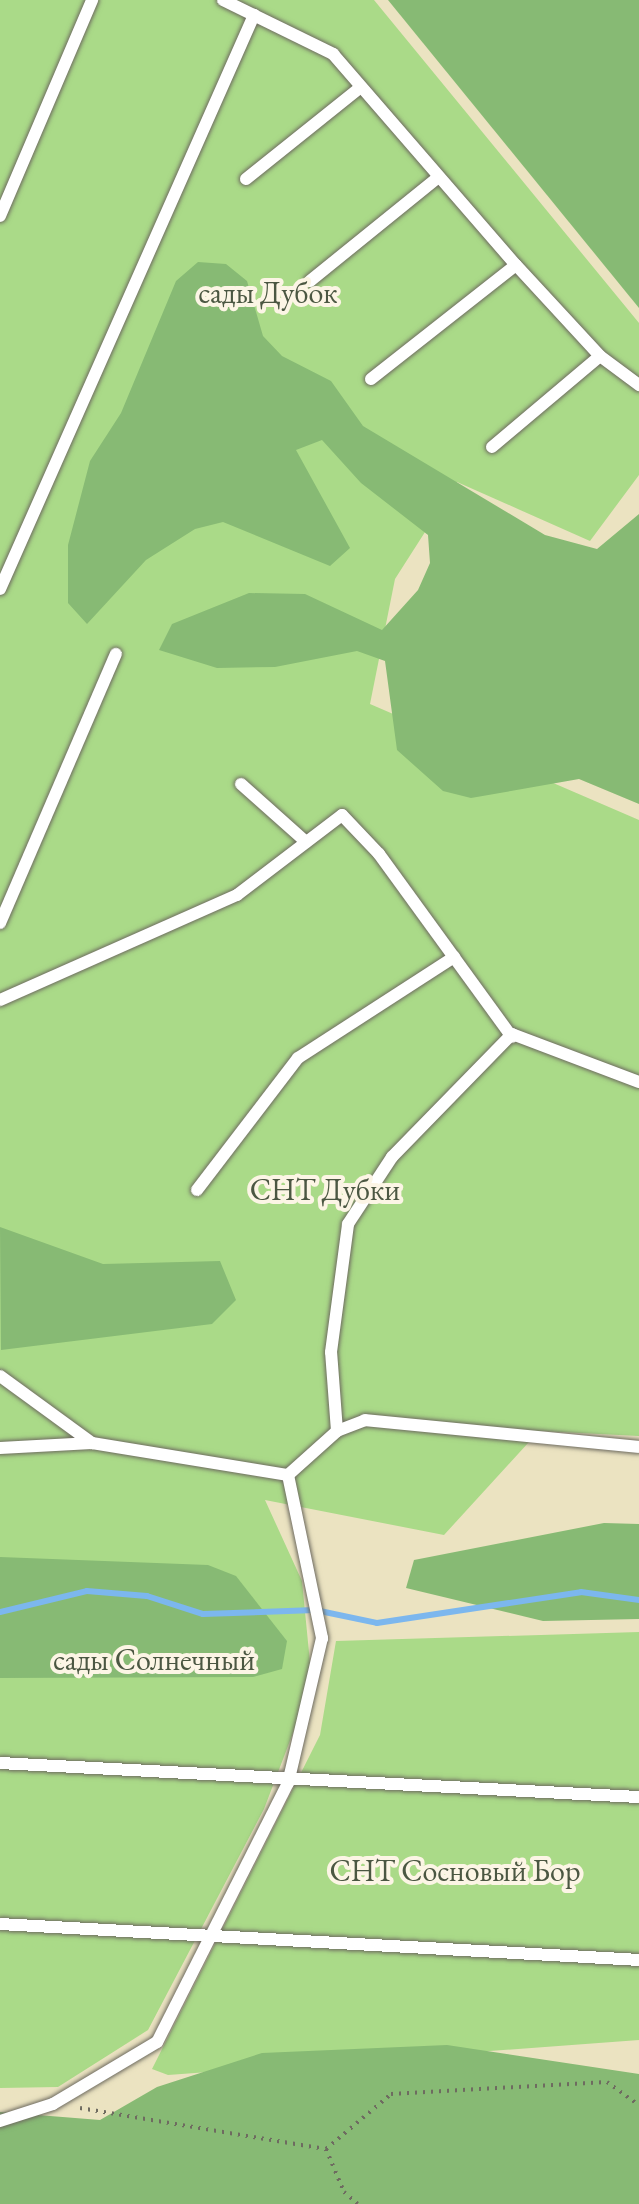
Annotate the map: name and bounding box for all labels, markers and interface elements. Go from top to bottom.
park label: сады Дубок [198,275,338,311]
park label: СНТ Дубки [250,1172,400,1208]
park label: сады Солнечный [53,1642,255,1678]
park label: СНТ Сосновый Бор [329,1853,581,1889]

